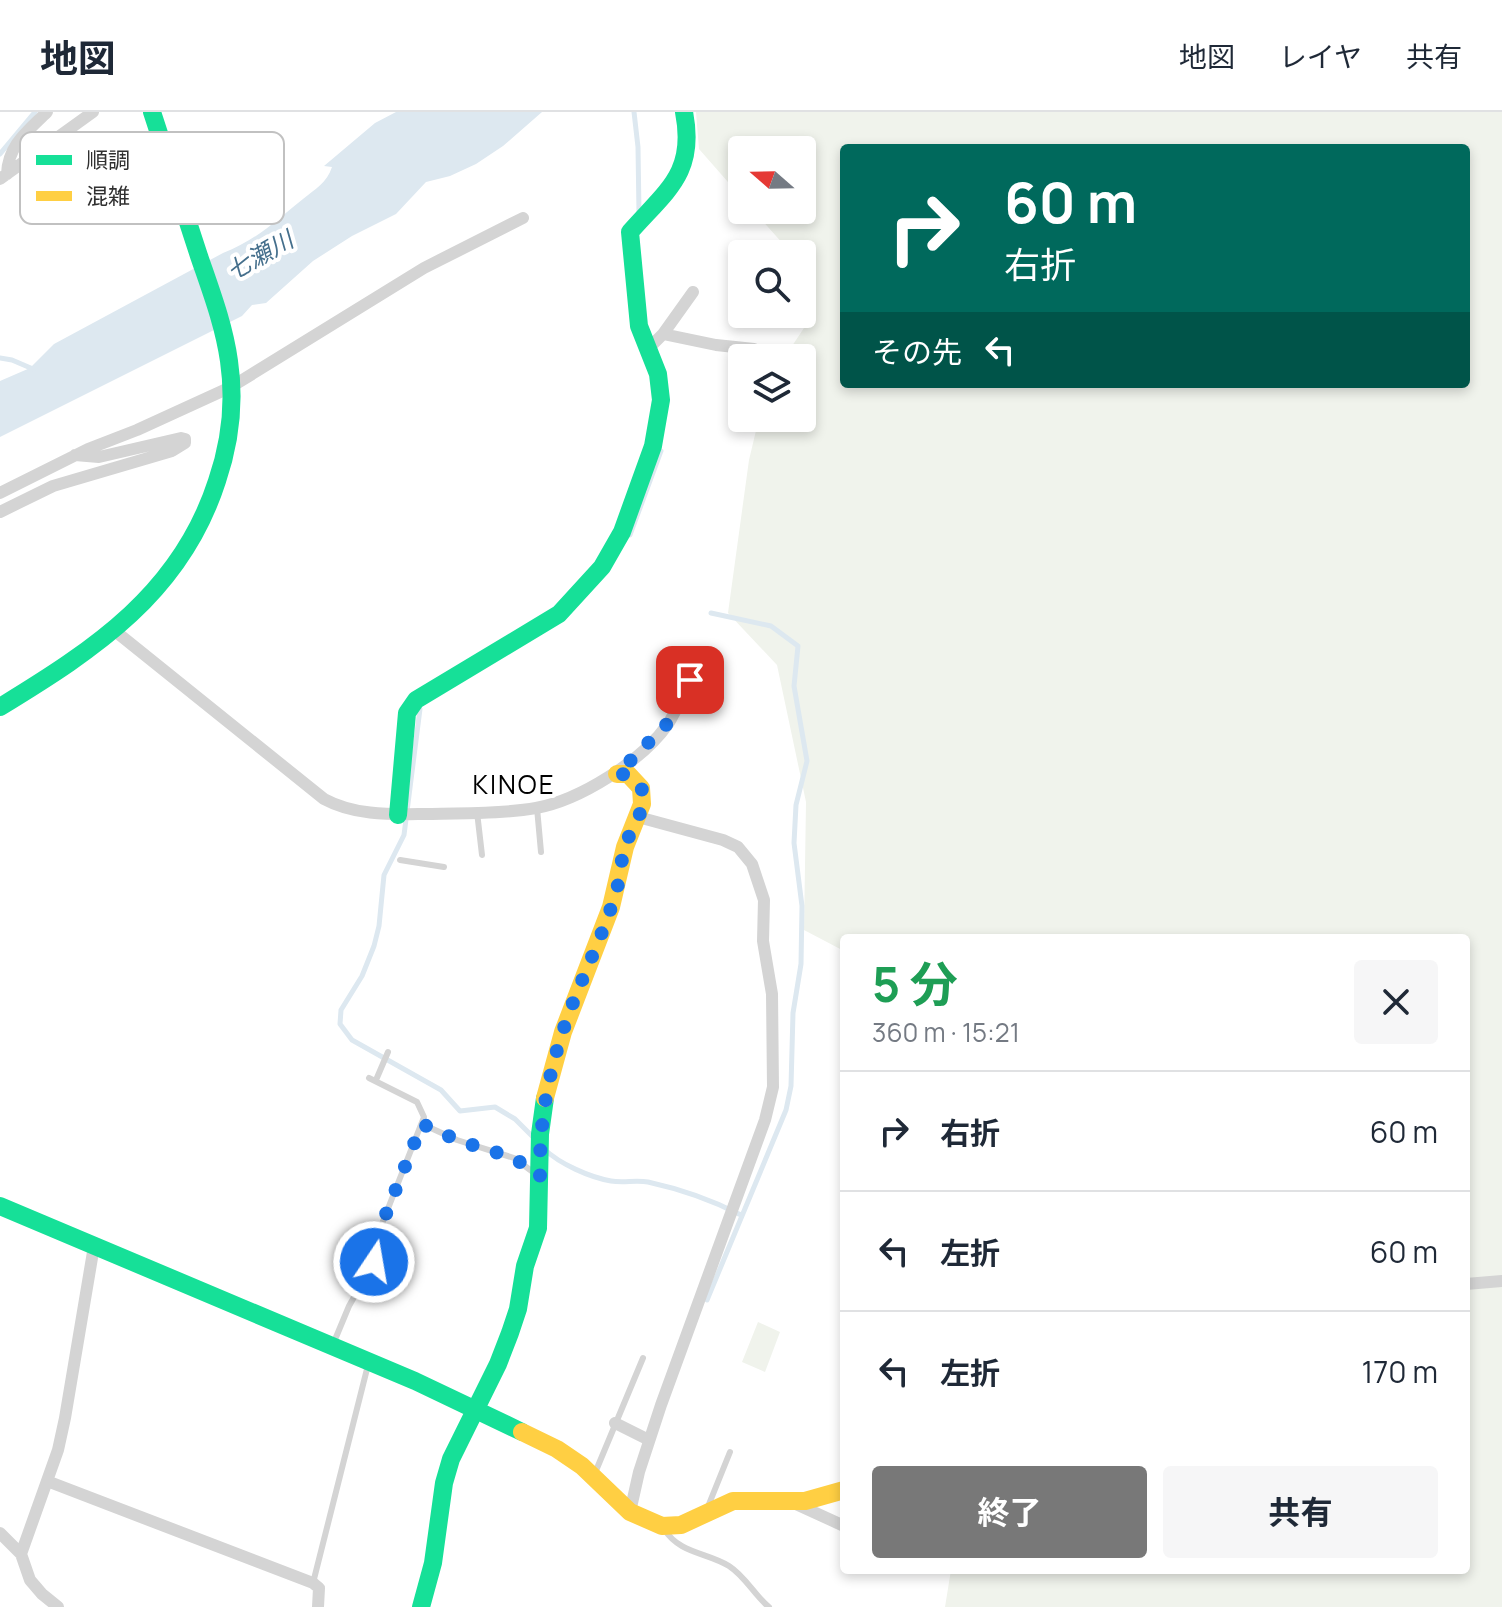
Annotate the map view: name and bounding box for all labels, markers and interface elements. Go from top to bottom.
text: 地図 [40,31,116,83]
text: 地図 [1179,37,1235,75]
text: レイヤ [1279,37,1362,75]
text: 共有 [1406,37,1462,75]
legend [20,132,284,224]
north arrow [728,136,816,224]
map controls [728,136,816,432]
text: 順調 [86,145,130,175]
text: 60 m [1004,163,1137,240]
icon: right [872,176,976,280]
text: 混雑 [86,181,130,211]
water label: 七瀬川 [220,221,301,287]
button: search [728,240,816,328]
text: 右折 [1004,240,1076,289]
icon: left [978,328,1022,372]
text: その先 [872,331,962,372]
button: layers [728,344,816,432]
pin [656,646,724,714]
icon: arrive [668,658,712,702]
district label: KINOE [473,766,555,802]
text: 5 分 [872,951,958,1016]
button: close [1354,960,1438,1044]
text: 360 m · 15:21 [872,1014,1020,1050]
icon: right [872,1109,916,1153]
text: 60 m [1370,1111,1438,1152]
text: 右折 [940,1112,1000,1153]
position arrow [332,1220,416,1304]
icon: left [872,1229,916,1273]
text: 60 m [1370,1231,1438,1272]
text: 左折 [940,1232,1000,1273]
icon: left [872,1349,916,1393]
text: 170 m [1361,1351,1438,1392]
text: 左折 [940,1352,1000,1393]
button: 終了 [872,1466,1147,1558]
button: 共有 [1163,1466,1438,1558]

